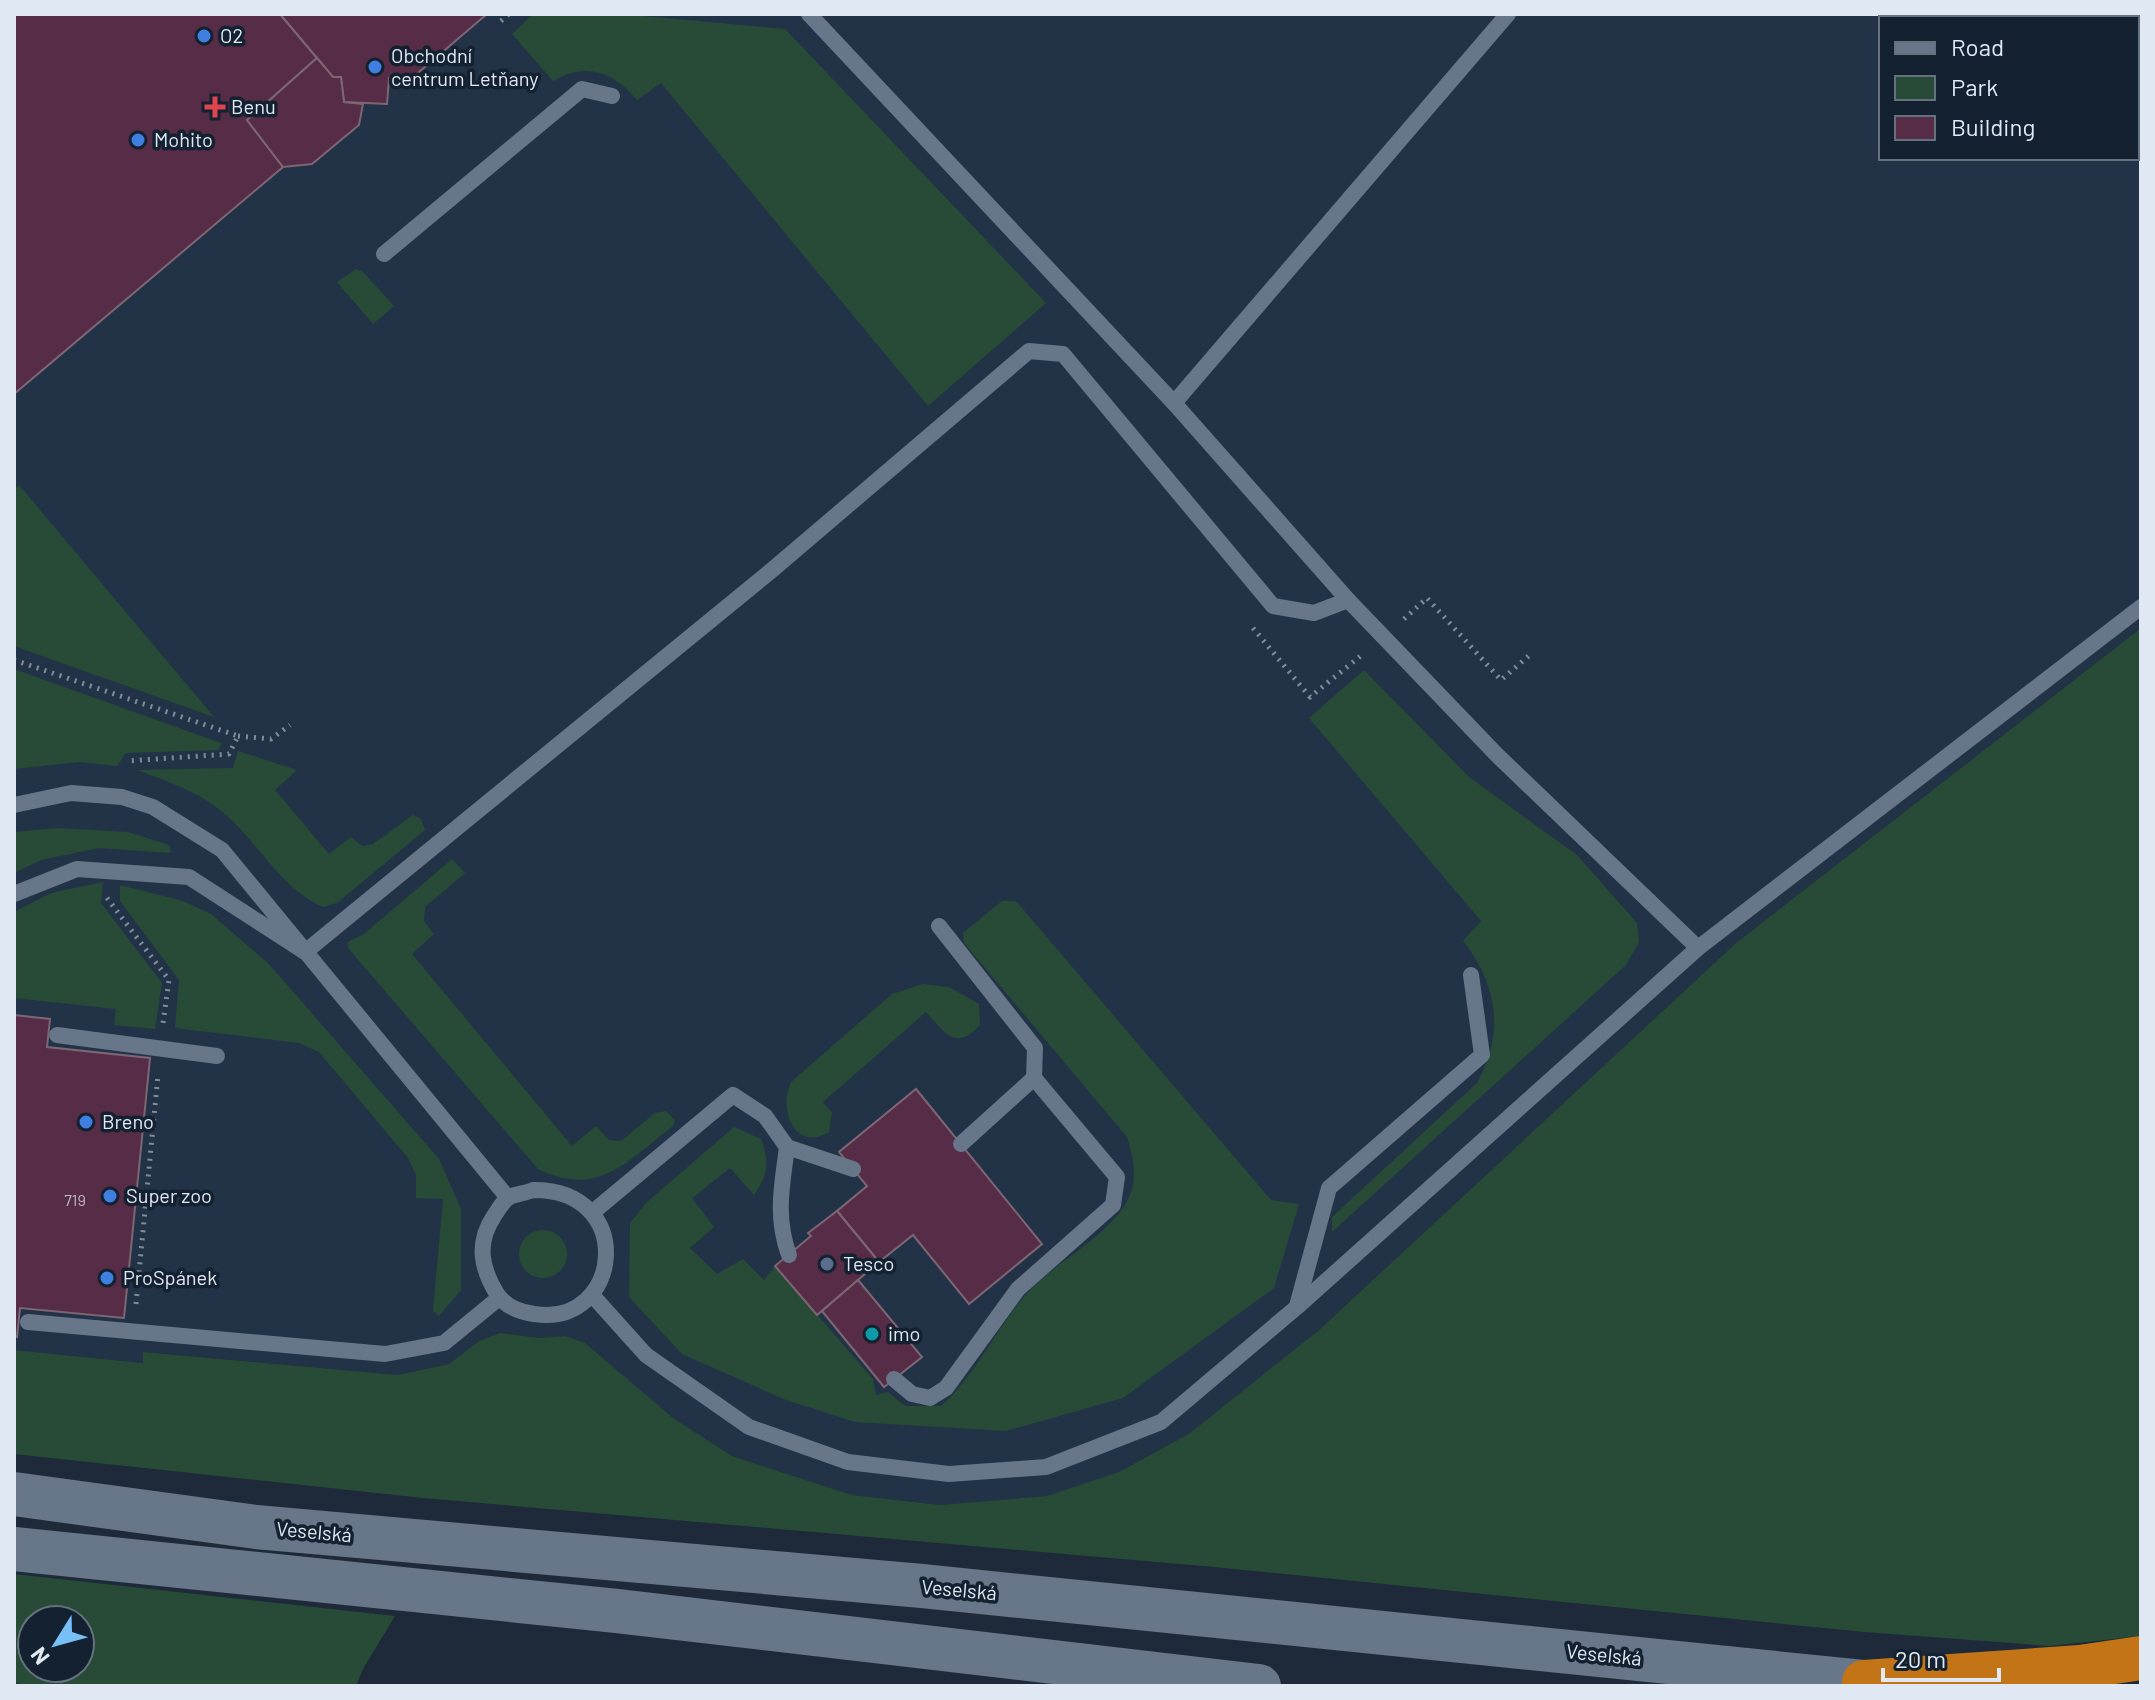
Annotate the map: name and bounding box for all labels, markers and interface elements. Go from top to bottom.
legend [1879,16,2139,160]
place label: O2 [220,23,243,47]
marker: O2 [195,27,213,45]
text: Road [1951,32,2004,61]
place label: Obchodní centrum Letňany [391,43,539,90]
marker: Obchodní centrum Letňany [366,58,384,76]
text: Park [1951,72,1998,101]
place label: Benu [231,94,276,118]
marker: Benu [206,98,224,116]
text: Building [1951,112,2035,141]
place label: Mohito [154,127,213,151]
marker: Mohito [129,131,147,149]
place label: Breno [102,1109,154,1133]
marker: Breno [77,1113,95,1131]
place label: Super zoo [126,1183,212,1207]
marker: Super zoo [101,1187,119,1205]
house number: 719 [64,1190,86,1209]
place label: Tesco [843,1251,894,1275]
marker: Tesco [818,1255,836,1273]
place label: ProSpánek [123,1265,217,1289]
marker: ProSpánek [98,1269,116,1287]
place label: imo [888,1321,920,1345]
marker: imo [863,1325,881,1343]
street label: Veselská [275,1516,353,1546]
street label: Veselská [920,1574,998,1604]
north arrow [16,1604,96,1684]
scale bar [1883,1632,1999,1682]
street label: Veselská [1565,1638,1643,1670]
text: N [24,1643,54,1670]
text: 20 m [1895,1644,1946,1673]

